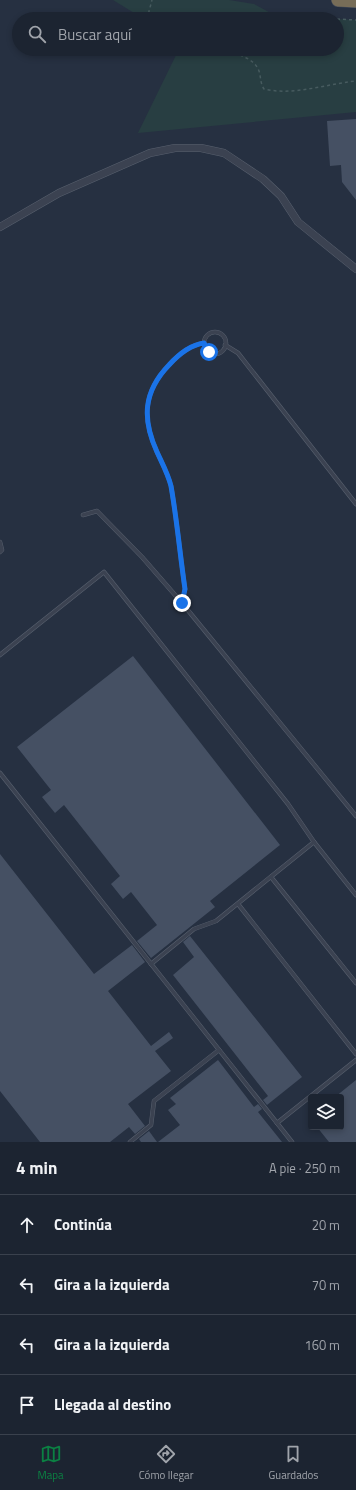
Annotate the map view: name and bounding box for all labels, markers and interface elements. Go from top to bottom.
search box [12,12,344,56]
icon: search [26,23,48,45]
text: Buscar aquí [58,23,131,46]
route start [200,343,218,361]
route end [173,594,191,612]
map controls [308,1094,344,1130]
button: layers [308,1094,344,1130]
text: 4 min [16,1155,57,1181]
text: A pie · 250 m [269,1158,340,1178]
text: Continúa [54,1213,112,1236]
icon: ahead [16,1214,38,1236]
text: 20 m [312,1215,340,1235]
text: Gira a la izquierda [54,1273,170,1296]
icon: left [16,1274,38,1296]
text: 70 m [312,1275,340,1295]
text: Gira a la izquierda [54,1333,170,1356]
icon: left [16,1334,38,1356]
text: 160 m [304,1335,340,1355]
text: Llegada al destino [54,1393,171,1416]
icon: arrive [16,1394,38,1416]
tab: Mapa [38,1443,64,1483]
tab: Cómo llegar [139,1443,193,1483]
tab: Guardados [269,1443,318,1483]

